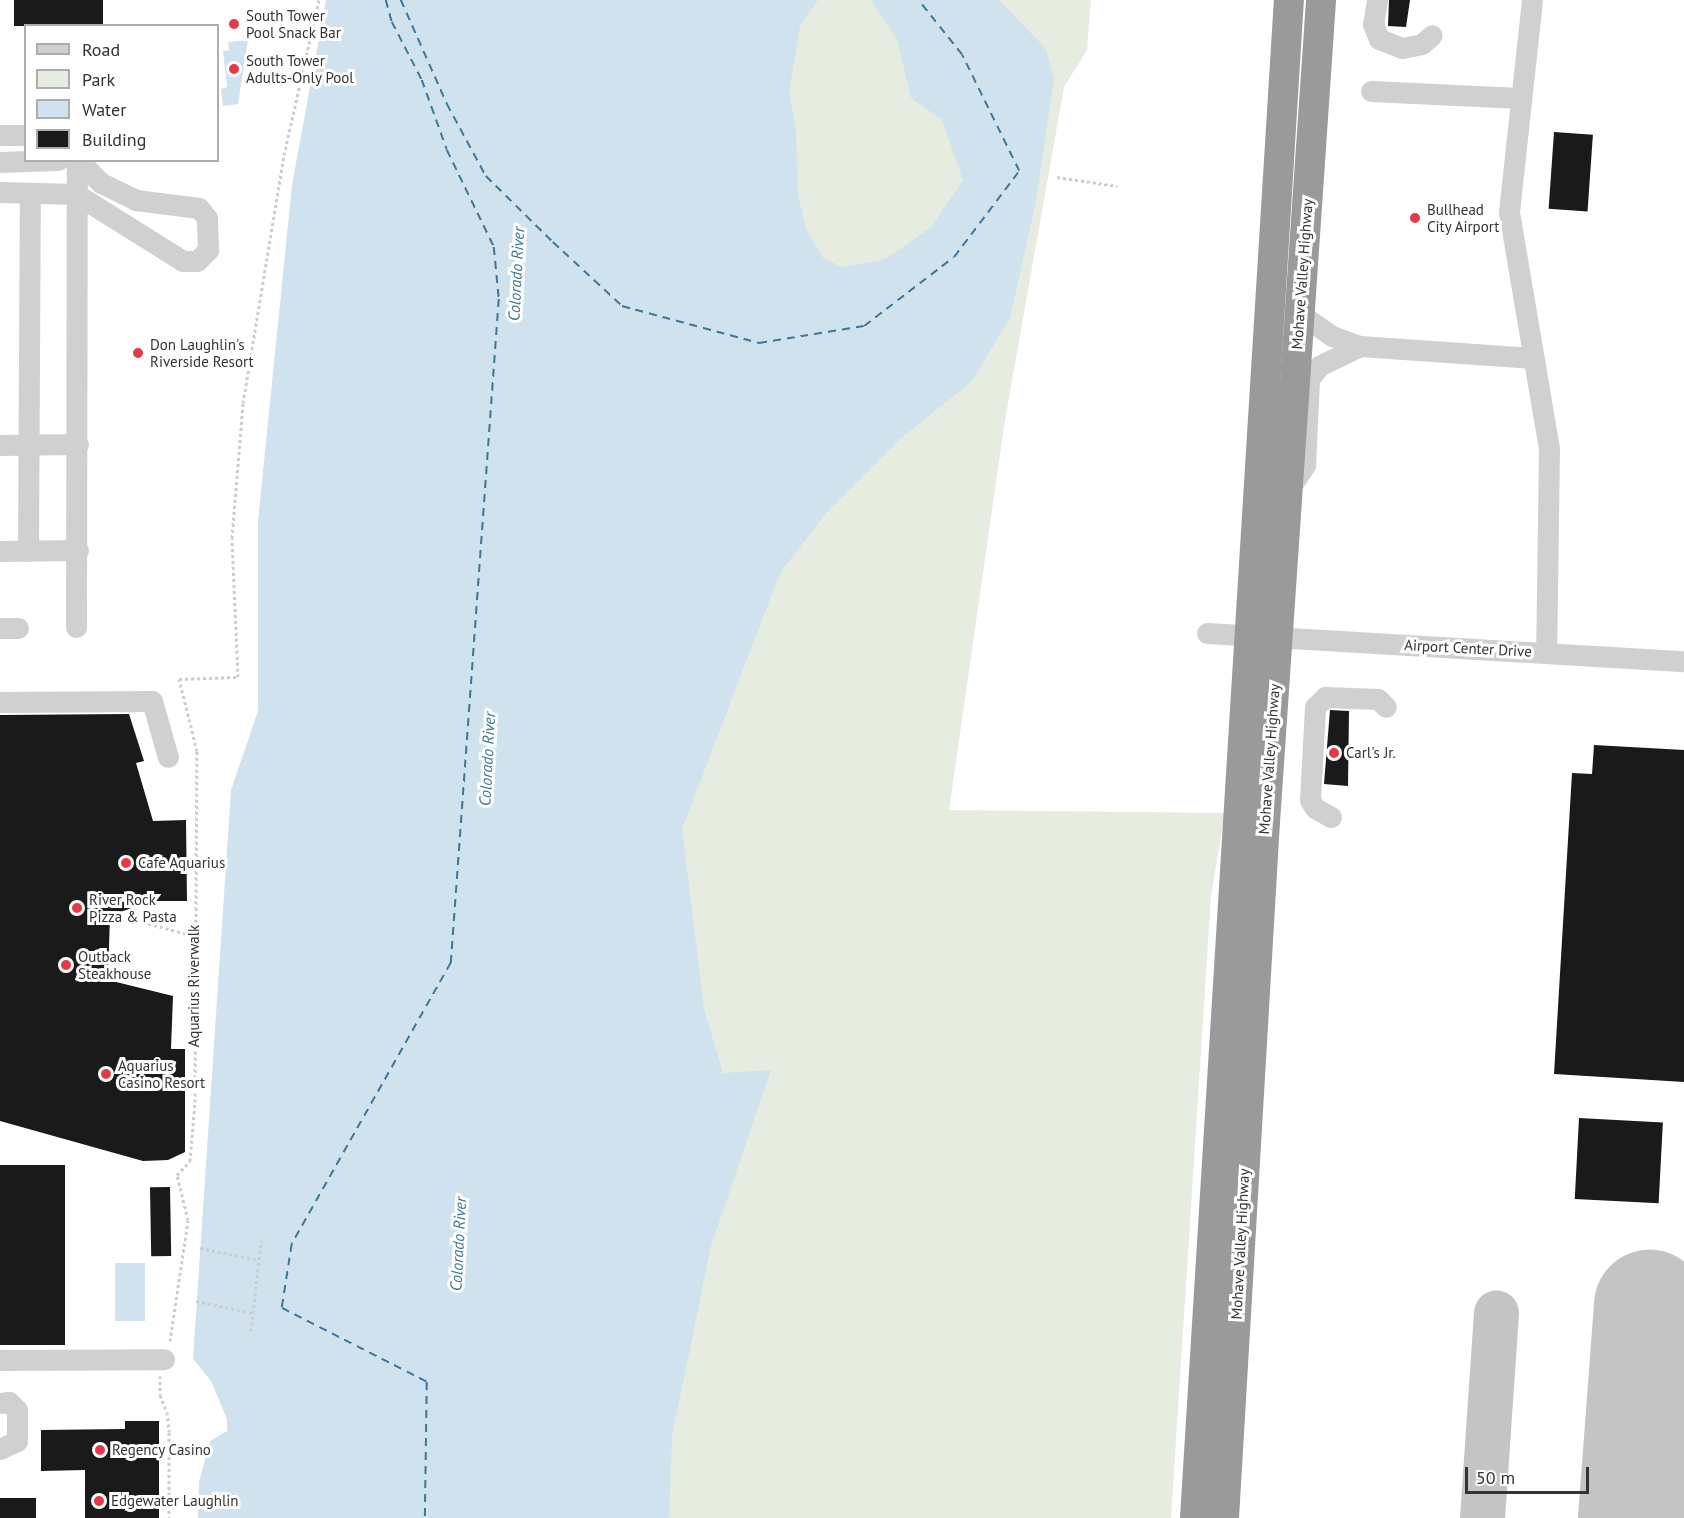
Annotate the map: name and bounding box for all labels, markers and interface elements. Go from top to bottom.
place label: South Tower Pool Snack Bar [246,6,341,41]
marker: South Tower Pool Snack Bar [227,17,241,31]
legend [24,24,219,162]
text: Road [82,38,120,61]
place label: South Tower Adults-Only Pool [246,51,354,86]
marker: South Tower Adults-Only Pool [227,62,241,76]
text: Park [82,68,115,91]
text: Water [82,98,126,121]
text: Building [82,128,146,151]
street label: Mohave Valley Highway [1288,197,1316,351]
place label: Bullhead City Airport [1427,200,1500,235]
marker: Bullhead City Airport [1408,211,1422,225]
water label: Colorado River [504,226,528,322]
place label: Don Laughlin's Riverside Resort [150,335,254,370]
marker: Don Laughlin's Riverside Resort [131,346,145,360]
street label: Airport Center Drive [1404,636,1532,660]
street label: Mohave Valley Highway [1255,682,1283,836]
water label: Colorado River [475,711,499,807]
place label: Carl's Jr. [1346,744,1396,762]
marker: Carl's Jr. [1327,746,1341,760]
place label: Cafe Aquarius [138,854,226,872]
marker: Cafe Aquarius [119,856,133,870]
place label: River Rock Pizza & Pasta [89,890,177,925]
marker: River Rock Pizza & Pasta [70,901,84,915]
street label: Aquarius Riverwalk [185,925,203,1047]
place label: Outback Steakhouse [78,947,151,982]
marker: Outback Steakhouse [59,958,73,972]
place label: Aquarius Casino Resort [118,1056,205,1091]
marker: Aquarius Casino Resort [99,1067,113,1081]
street label: Mohave Valley Highway [1227,1167,1253,1321]
water label: Colorado River [446,1196,470,1292]
place label: Regency Casino [112,1441,211,1459]
marker: Regency Casino [93,1443,107,1457]
scale bar [1468,1455,1592,1493]
text: 50 m [1476,1466,1515,1489]
place label: Edgewater Laughlin [111,1492,239,1510]
marker: Edgewater Laughlin [92,1494,106,1508]

